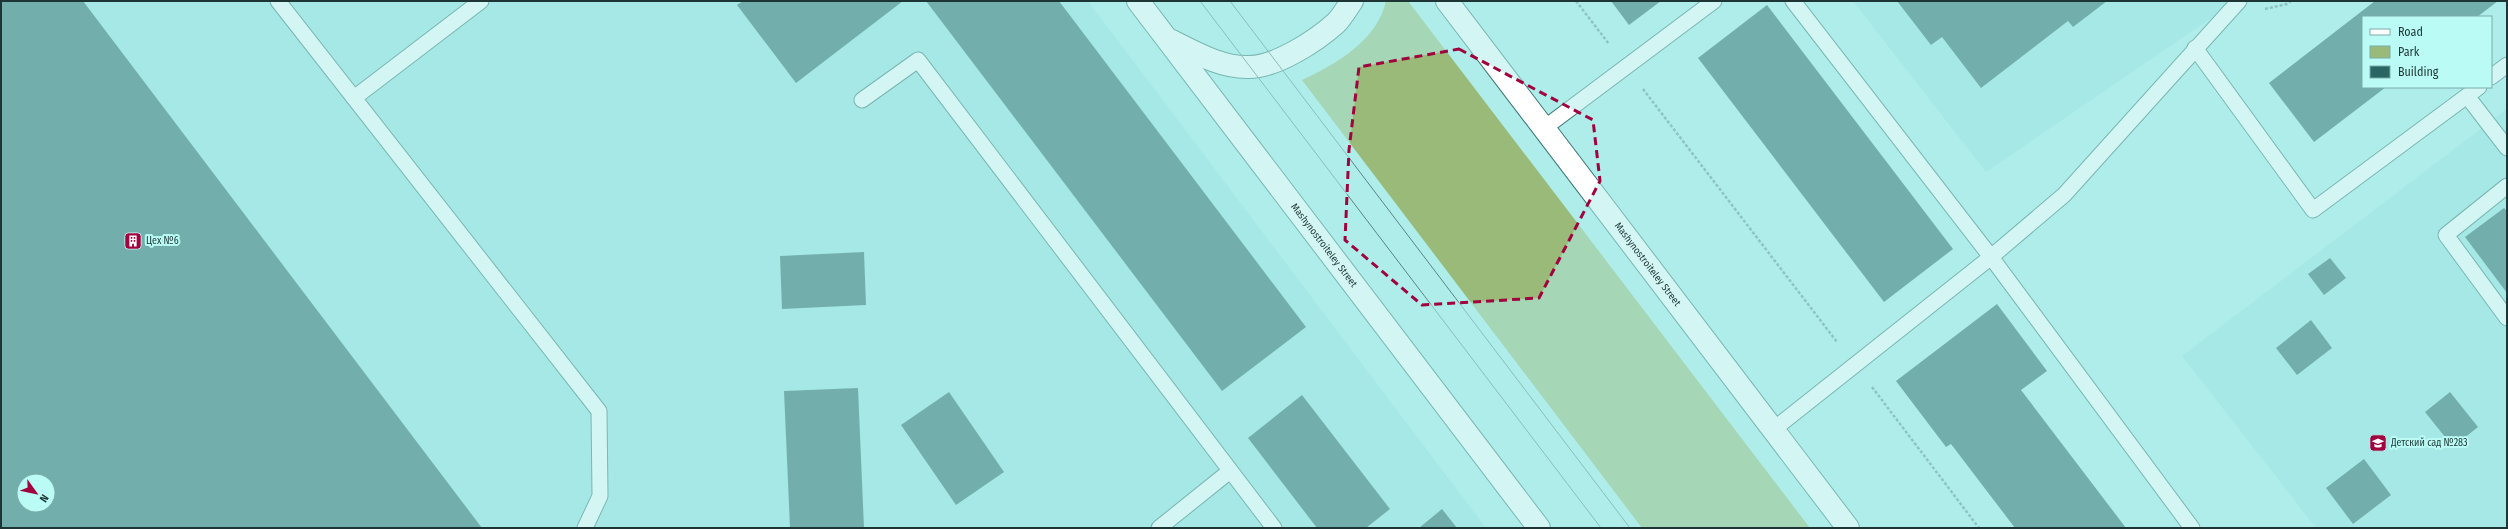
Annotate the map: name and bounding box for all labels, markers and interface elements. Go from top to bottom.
legend [2362,16,2492,88]
text: Road [2398,25,2423,39]
text: Park [2398,45,2420,59]
text: Building [2398,65,2439,79]
street label: Mashynostroiteley Street [1288,201,1360,290]
street label: Mashynostroiteley Street [1612,220,1684,309]
building icon: Цех №6 [123,231,143,251]
place label: Цех №6 [146,235,179,247]
school or university icon: Детский сад №283 [2368,433,2388,453]
place label: Детский сад №283 [2390,437,2468,449]
north arrow [16,473,56,513]
text: N [37,492,51,504]

